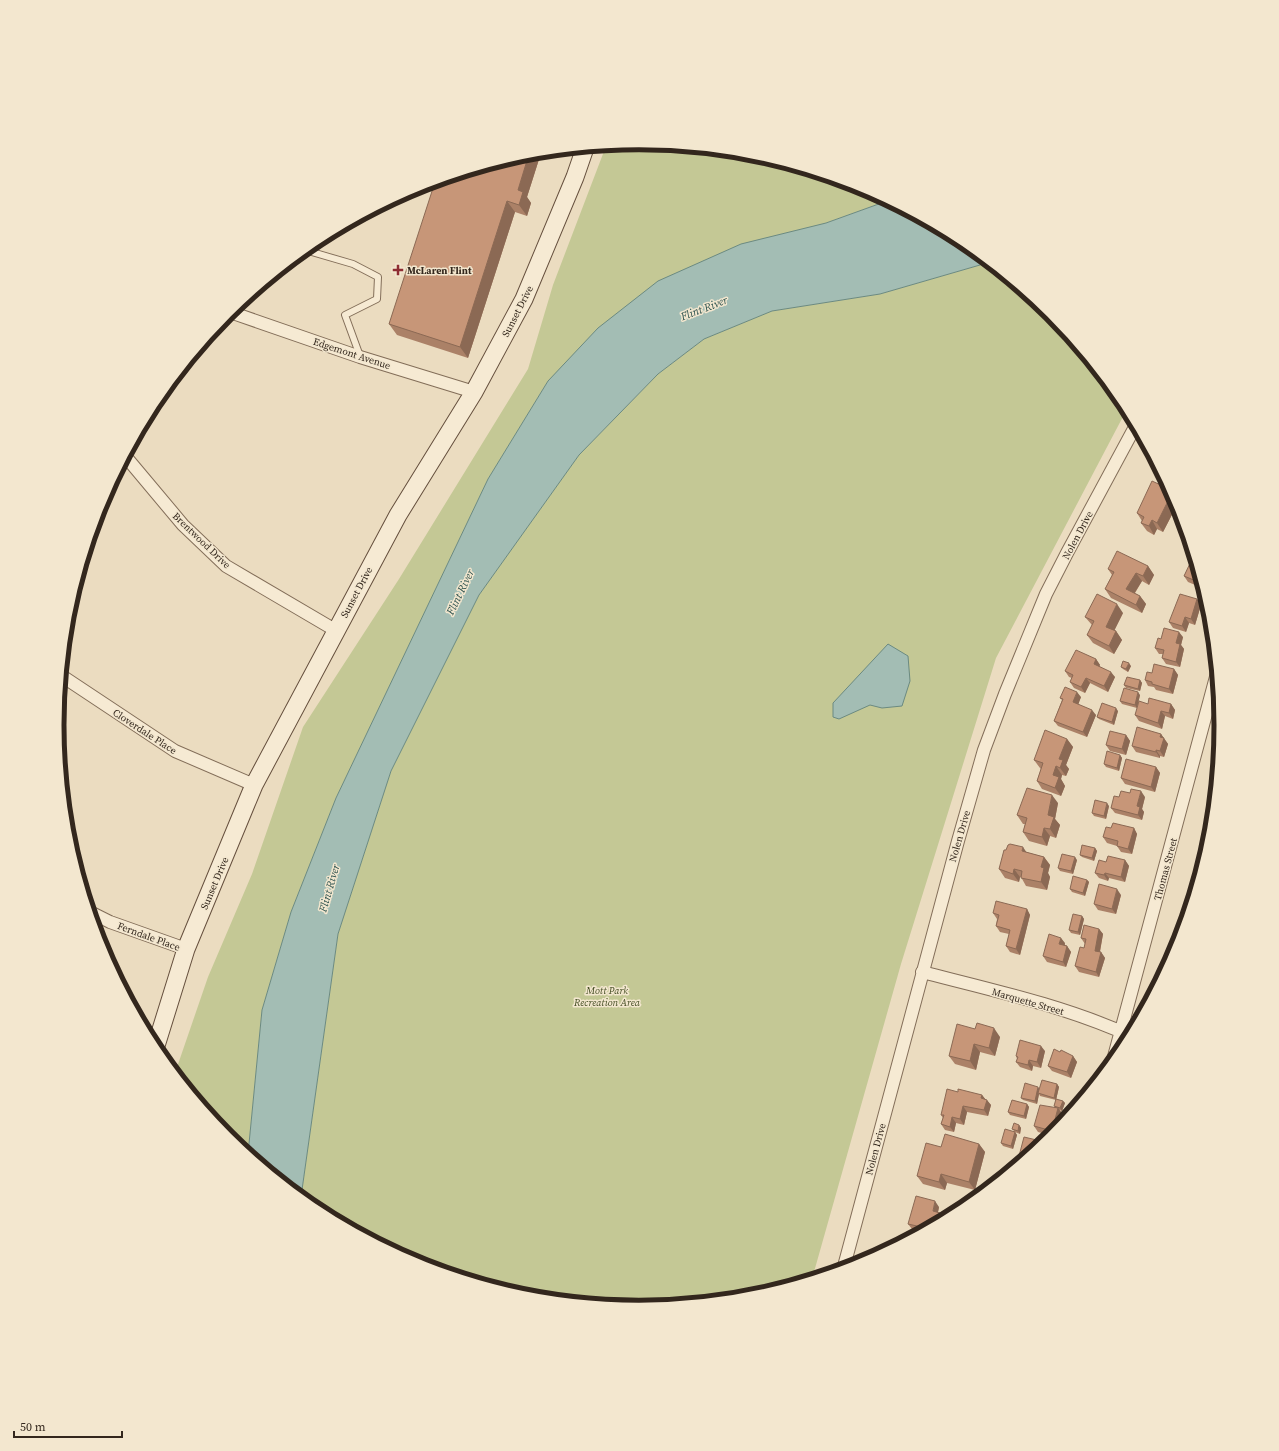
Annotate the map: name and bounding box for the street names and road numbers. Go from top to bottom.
street label: Sunset Drive [499,283,536,339]
street label: Edgemont Avenue [311,335,392,372]
street label: Brentwood Drive [170,509,233,571]
street label: Nolen Drive [1059,509,1096,562]
street label: Sunset Drive [338,564,375,620]
street label: Cloverdale Place [110,706,179,757]
street label: Nolen Drive [946,809,973,864]
street label: Thomas Street [1151,836,1180,902]
street label: Sunset Drive [198,855,231,912]
street label: Ferndale Place [116,919,182,954]
street label: Marquette Street [990,985,1066,1018]
street label: Nolen Drive [862,1122,889,1177]

